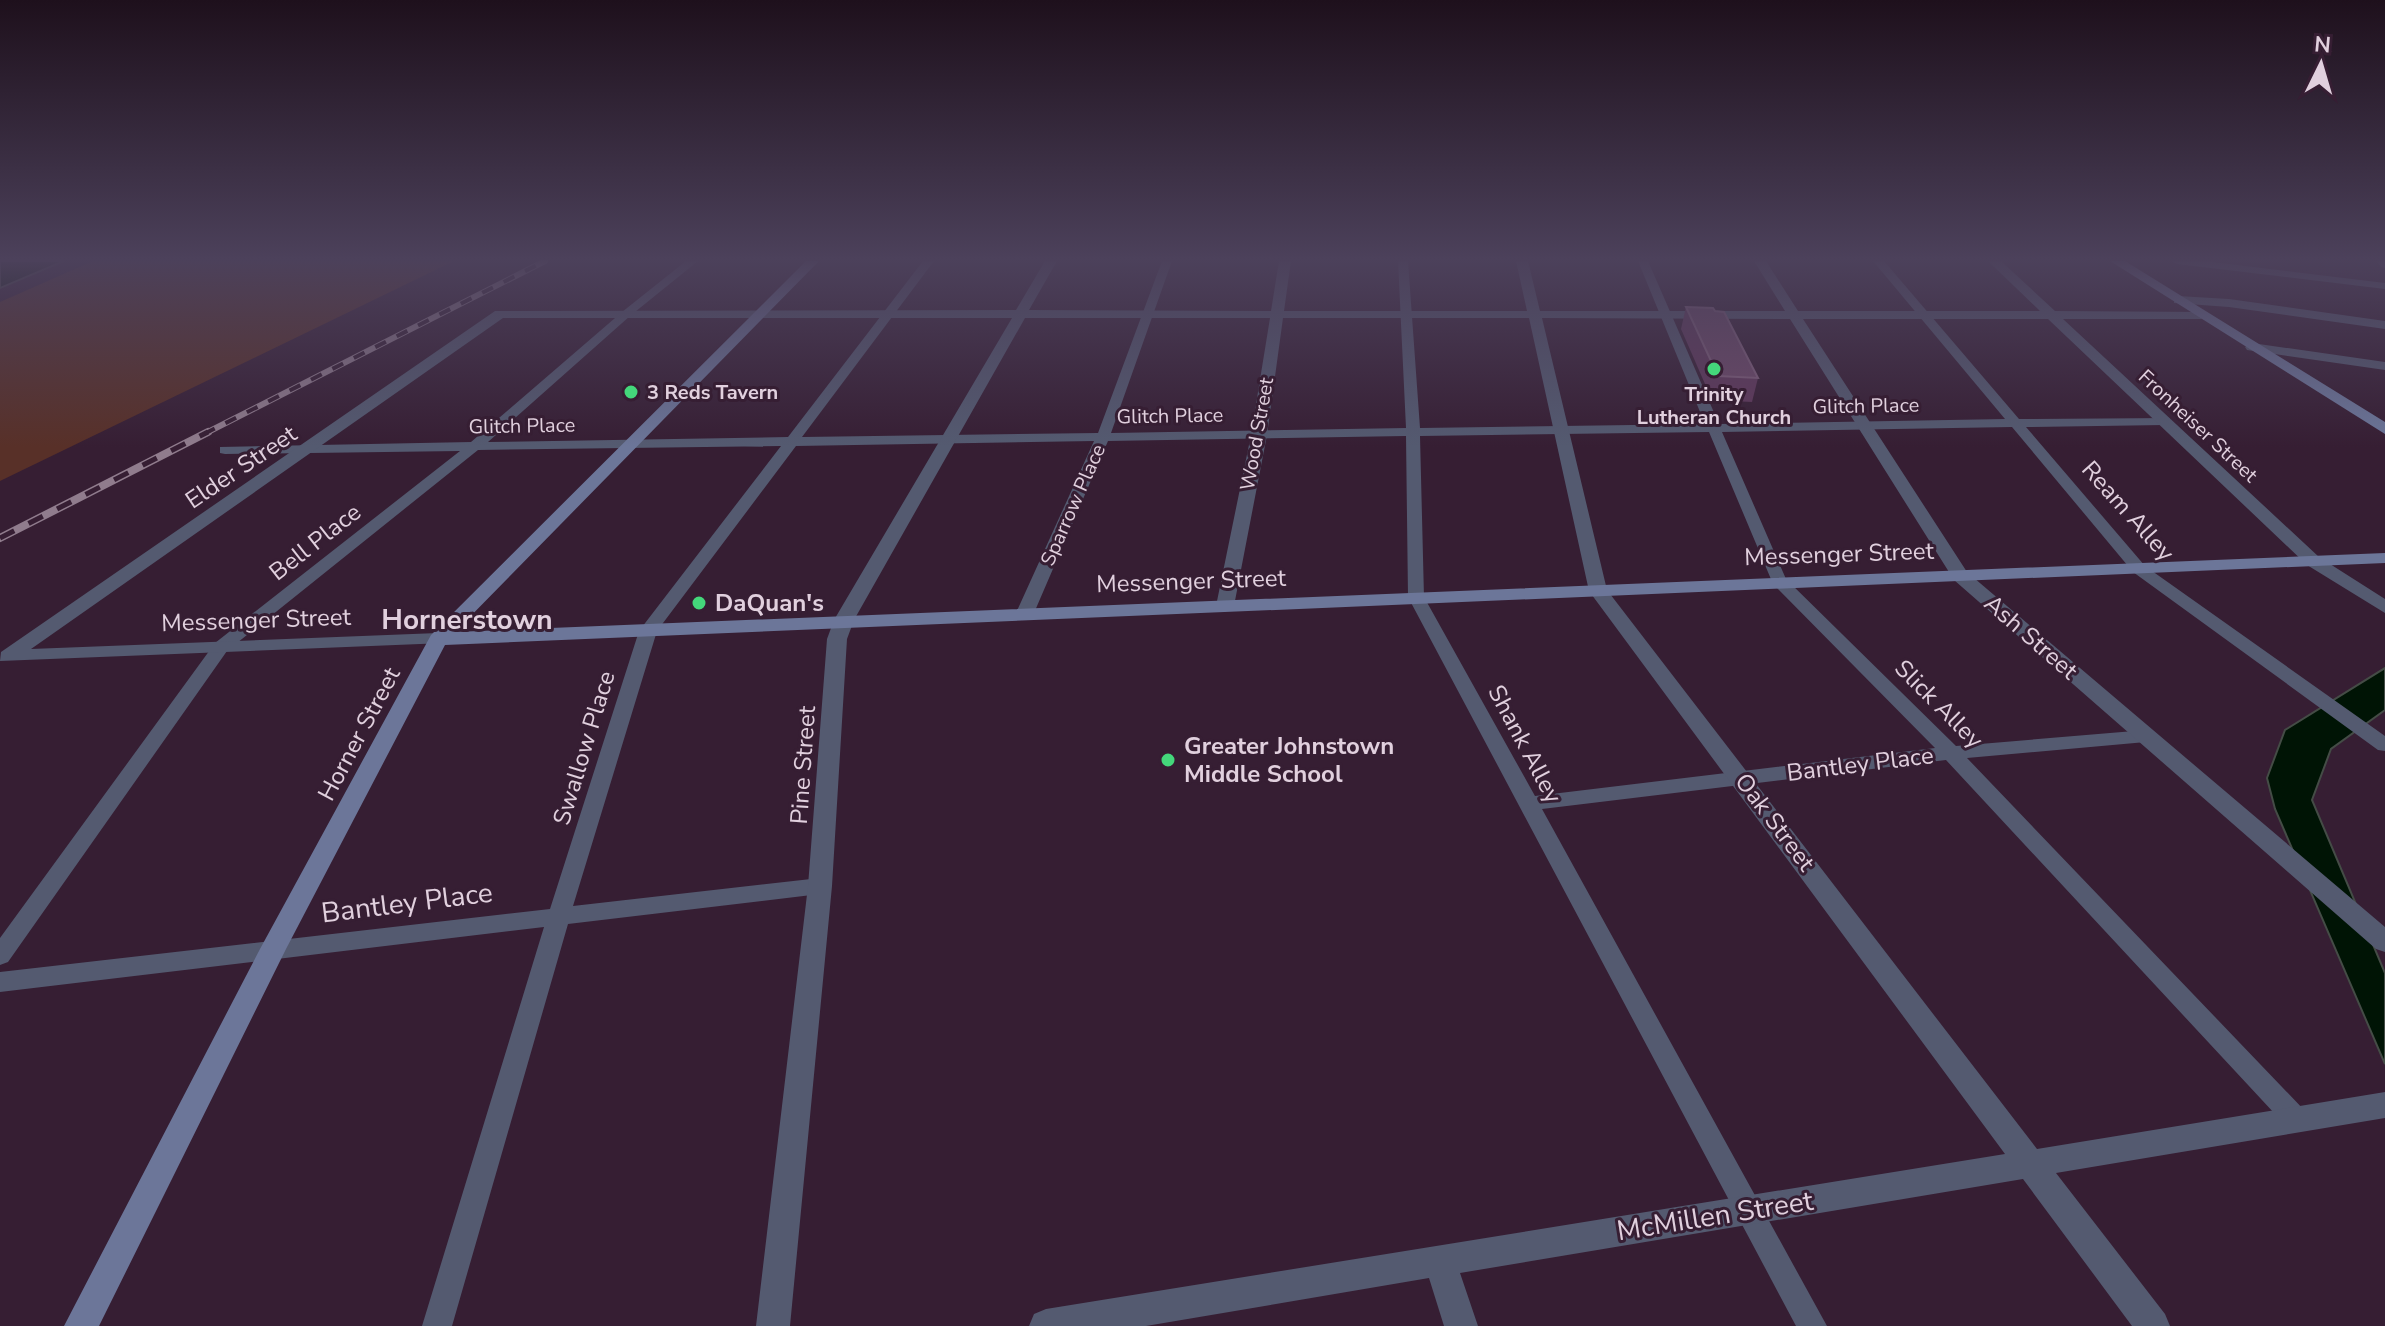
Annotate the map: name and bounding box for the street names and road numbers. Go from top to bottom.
street label: Fronheiser Street [2132,364,2264,489]
street label: Wood Street [1234,374,1280,493]
street label: Glitch Place [1812,392,1920,420]
street label: Glitch Place [1116,402,1224,430]
street label: Glitch Place [468,412,576,440]
street label: Elder Street [179,418,303,516]
street label: Sparrow Place [1034,440,1112,570]
street label: Ream Alley [2074,454,2182,568]
street label: Bell Place [263,496,367,588]
street label: Messenger Street [1744,535,1935,573]
street label: Messenger Street [1096,562,1287,600]
street label: Ash Street [1977,587,2085,687]
street label: Messenger Street [161,601,352,639]
street label: Slick Alley [1888,653,1991,756]
street label: Horner Street [310,661,408,806]
street label: Swallow Place [545,667,623,829]
street label: Shank Alley [1480,679,1570,809]
street label: Pine Street [783,704,823,825]
street label: Bantley Place [1785,739,1935,789]
street label: Oak Street [1728,767,1823,878]
street label: Bantley Place [319,874,495,932]
street label: McMillen Street [1614,1182,1816,1250]

